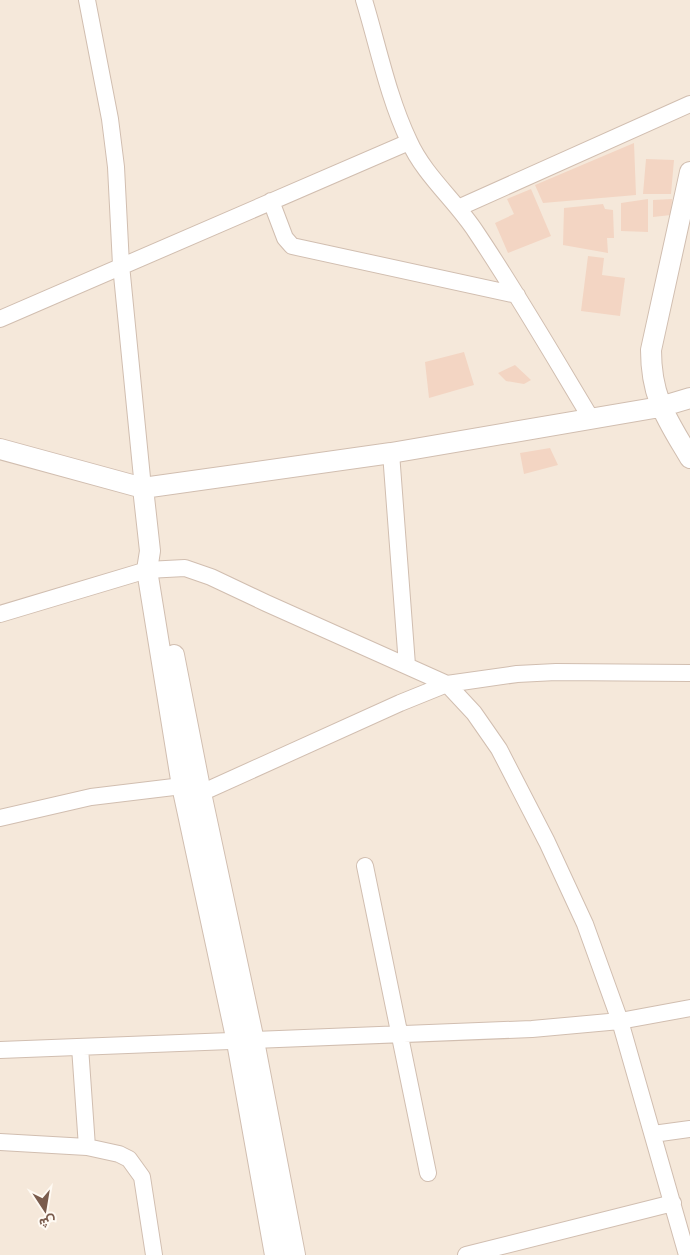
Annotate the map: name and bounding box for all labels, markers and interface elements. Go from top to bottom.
north arrow [20,1185,70,1235]
text: ش [37,1212,58,1233]

